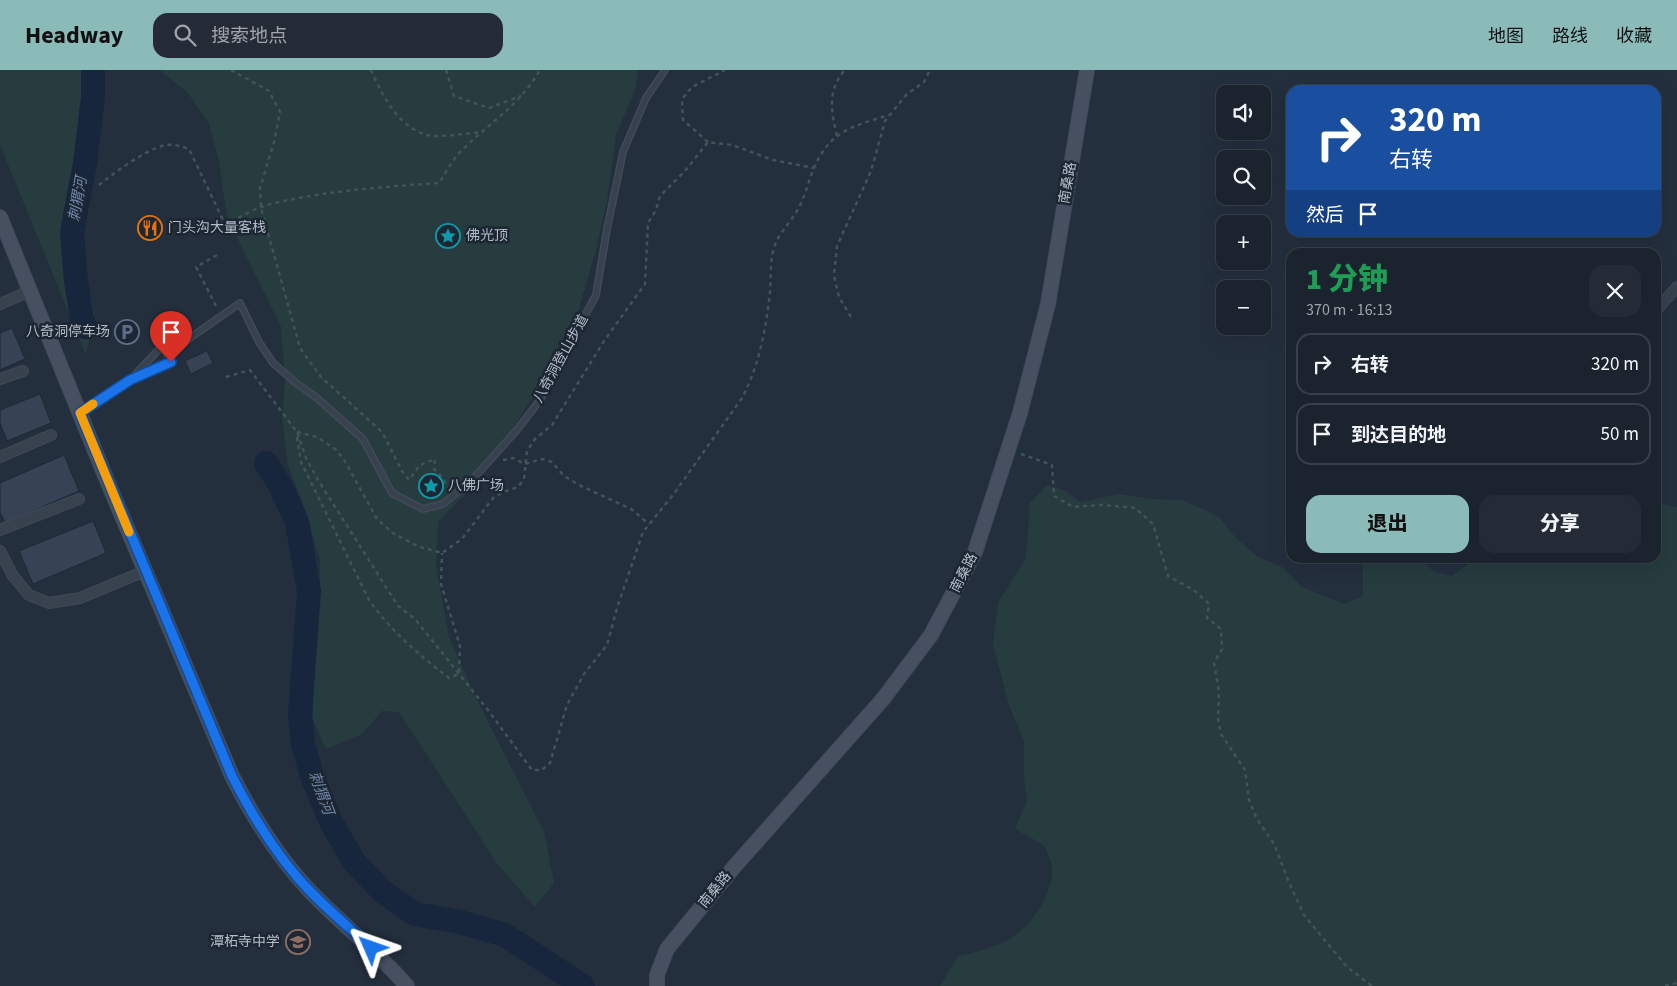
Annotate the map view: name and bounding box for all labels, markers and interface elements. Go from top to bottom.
search box [153,13,503,58]
text: Headway [25,18,123,53]
icon: search [171,21,199,49]
text: 搜索地点 [211,23,287,50]
text: 地图 [1488,24,1524,49]
text: 路线 [1552,24,1588,49]
text: 收藏 [1616,24,1652,49]
map controls [1216,85,1271,335]
button: sound [1216,85,1271,140]
text: 320 m [1389,95,1481,145]
icon: right [1306,105,1371,170]
text: 右转 [1389,144,1433,176]
button: search [1216,150,1271,205]
street label: 南桑路 [1055,161,1081,205]
water label: 刺猬河 [64,172,93,223]
icon: arrive [1354,200,1382,228]
text: 然后 [1306,202,1344,229]
restaurant icon: 门头沟大量客栈 [137,215,163,241]
button: + [1216,215,1271,270]
place label: 门头沟大量客栈 [168,218,266,238]
place icon: 佛光顶 [435,223,461,249]
place label: 佛光顶 [466,226,508,246]
text: 1 分钟 [1306,258,1388,301]
button: close [1589,265,1641,317]
button: − [1216,280,1271,335]
text: 370 m · 16:13 [1306,299,1393,321]
pin [150,311,192,362]
street label: 八奇洞登山步道 [528,311,594,407]
icon: arrive [157,318,185,346]
parking icon: 八奇洞停车场 [114,319,140,345]
place label: 八奇洞停车场 [26,322,110,342]
icon: right [1308,350,1336,378]
text: 320 m [1591,351,1639,378]
text: 右转 [1351,352,1389,379]
icon: arrive [1308,420,1336,448]
text: 50 m [1601,421,1639,448]
text: 到达目的地 [1351,422,1446,449]
place icon: 八佛广场 [418,473,444,499]
place label: 八佛广场 [448,476,504,496]
button: 退出 [1306,495,1469,553]
button: 分享 [1479,495,1641,553]
street label: 南桑路 [946,550,982,596]
water label: 刺猬河 [303,768,340,821]
street label: 南桑路 [694,867,736,913]
position arrow [344,921,396,973]
school or university icon: 潭柘寺中学 [285,929,311,955]
place label: 潭柘寺中学 [210,932,280,952]

